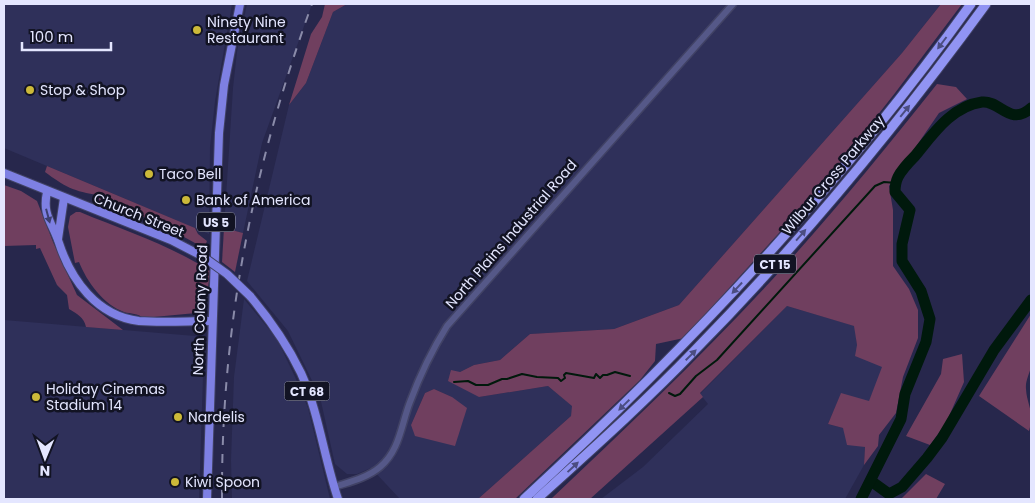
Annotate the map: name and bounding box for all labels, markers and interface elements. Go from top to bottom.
place label: Ninety Nine Restaurant [207,12,286,48]
scale bar [22,20,111,52]
marker: Ninety Nine Restaurant [191,24,203,36]
text: 100 m [30,26,73,47]
one-way arrow [937,36,947,50]
place label: Stop & Shop [40,80,125,100]
marker: Stop & Shop [24,84,36,96]
one-way arrow [900,104,911,117]
street label: Wilbur Cross Parkway [777,111,889,239]
street label: North Plains Industrial Road [441,155,581,313]
place label: Taco Bell [159,164,221,184]
marker: Taco Bell [143,168,155,180]
street label: Church Street [91,188,187,242]
place label: Bank of America [196,190,310,210]
marker: Bank of America [180,194,192,206]
one-way arrow [44,209,52,224]
road number: US 5 [197,212,235,232]
one-way arrow [795,230,807,242]
street label: North Colony Road [188,244,212,376]
road number: CT 15 [754,254,796,274]
one-way arrow [731,282,743,294]
one-way arrow [685,349,697,361]
place label: Holiday Cinemas Stadium 14 [46,379,165,415]
road number: CT 68 [284,382,330,401]
marker: Holiday Cinemas Stadium 14 [30,391,42,403]
one-way arrow [618,399,630,411]
place label: Nardelis [188,407,245,427]
marker: Nardelis [172,411,184,423]
north arrow [20,433,70,483]
text: N [39,461,50,481]
one-way arrow [567,461,579,473]
place label: Kiwi Spoon [185,472,260,492]
marker: Kiwi Spoon [169,476,181,488]

